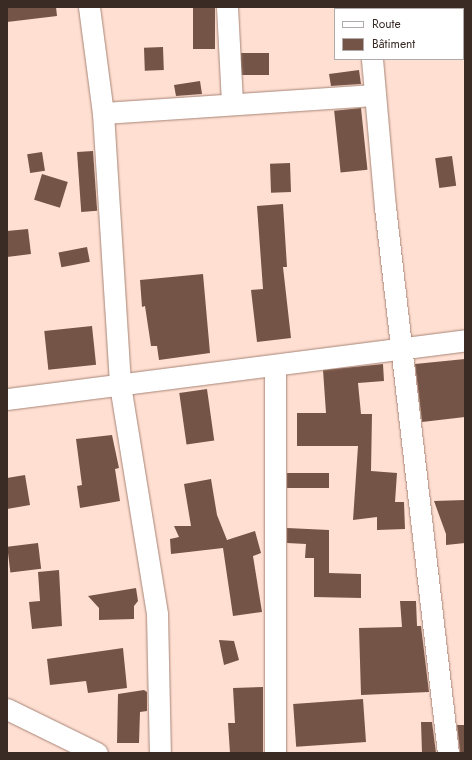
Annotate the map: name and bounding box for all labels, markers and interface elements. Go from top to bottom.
legend [334,8,464,60]
text: Route [372,15,401,33]
text: Bâtiment [372,35,415,53]

